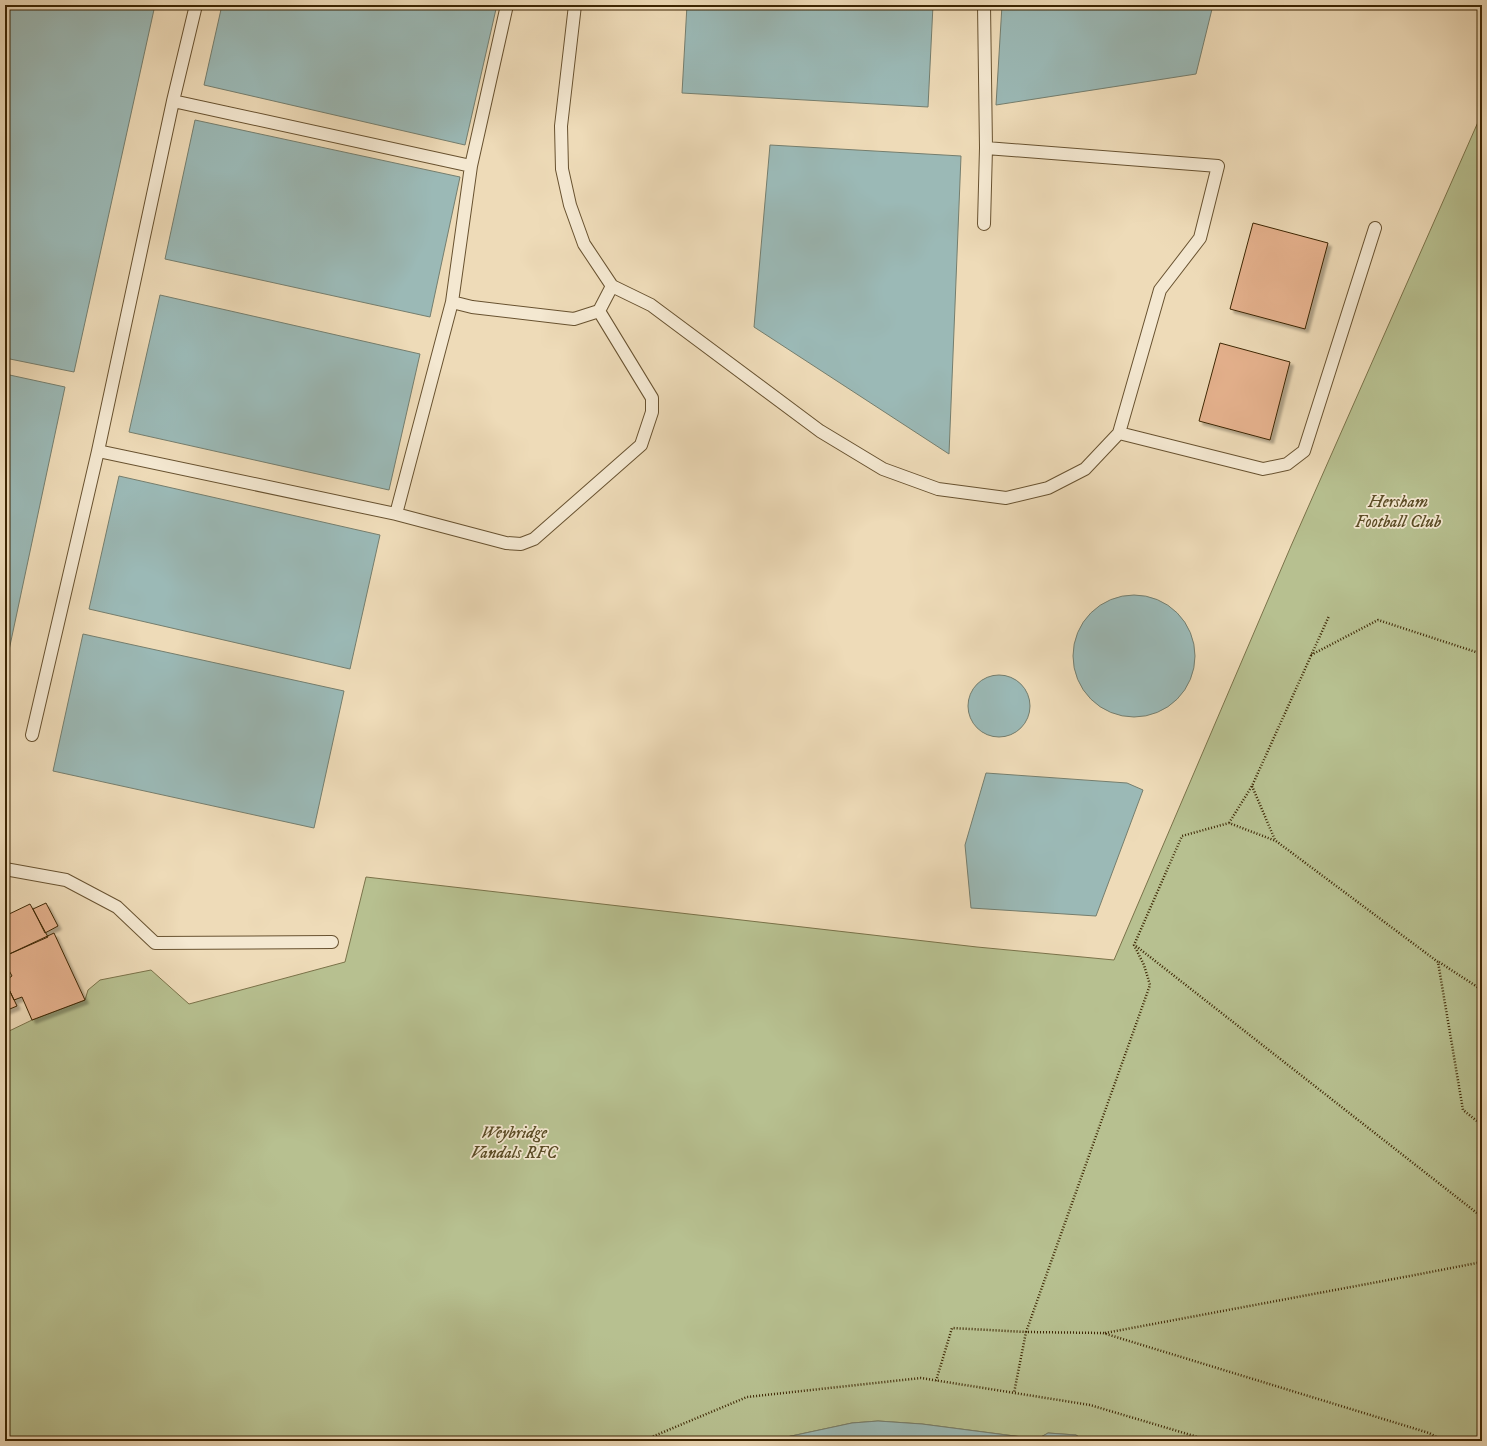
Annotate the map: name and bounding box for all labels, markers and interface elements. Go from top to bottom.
park label: Hersham Football Club [1355,491,1442,533]
park label: Weybridge Vandals RFC [471,1122,560,1164]

